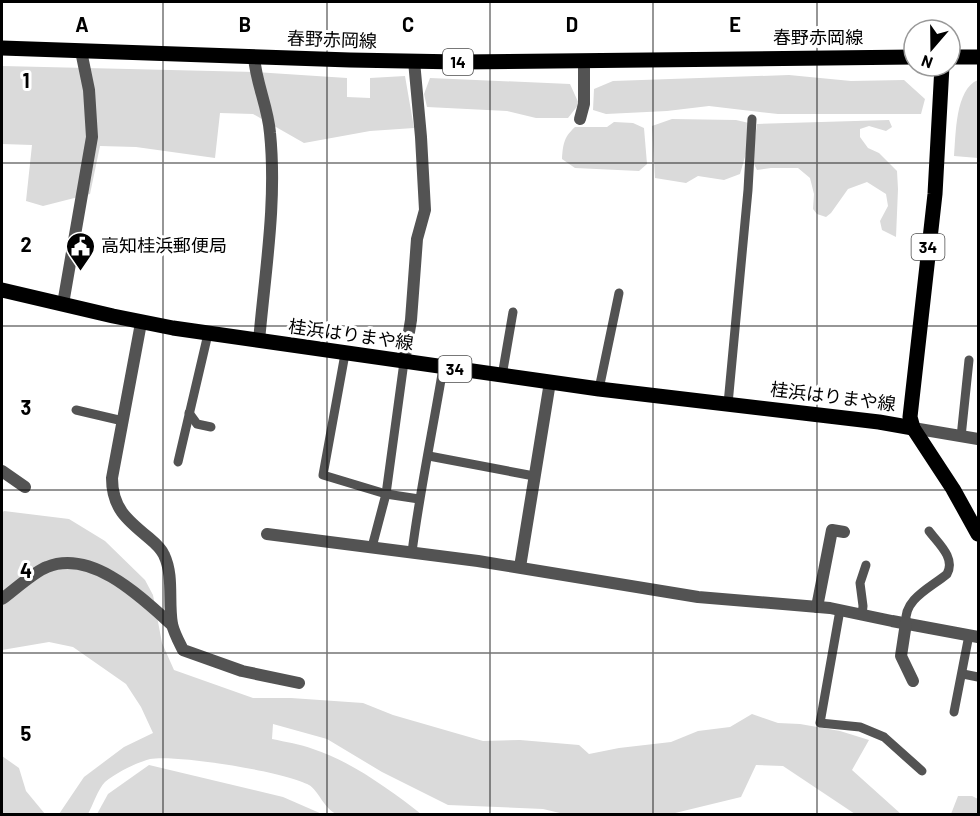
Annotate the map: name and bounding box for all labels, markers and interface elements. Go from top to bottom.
text: A [75,12,89,36]
text: B [239,12,251,36]
text: C [402,12,414,36]
text: D [566,12,578,36]
text: E [729,12,741,36]
north arrow [902,18,962,78]
street label: 春野赤岡線 [287,26,377,52]
street label: 春野赤岡線 [773,26,863,48]
road number: 14 [443,49,473,75]
text: N [918,52,935,73]
text: 1 [22,68,30,92]
public building icon: 高知桂浜郵便局 [64,230,96,272]
text: 2 [20,232,32,256]
place label: 高知桂浜郵便局 [101,234,227,256]
road number: 34 [912,234,944,260]
street label: 桂浜はりまや線 [287,314,415,354]
road number: 34 [438,356,472,382]
street label: 桂浜はりまや線 [769,377,897,415]
text: 3 [21,395,31,419]
text: 4 [20,558,32,582]
text: 5 [21,721,32,745]

